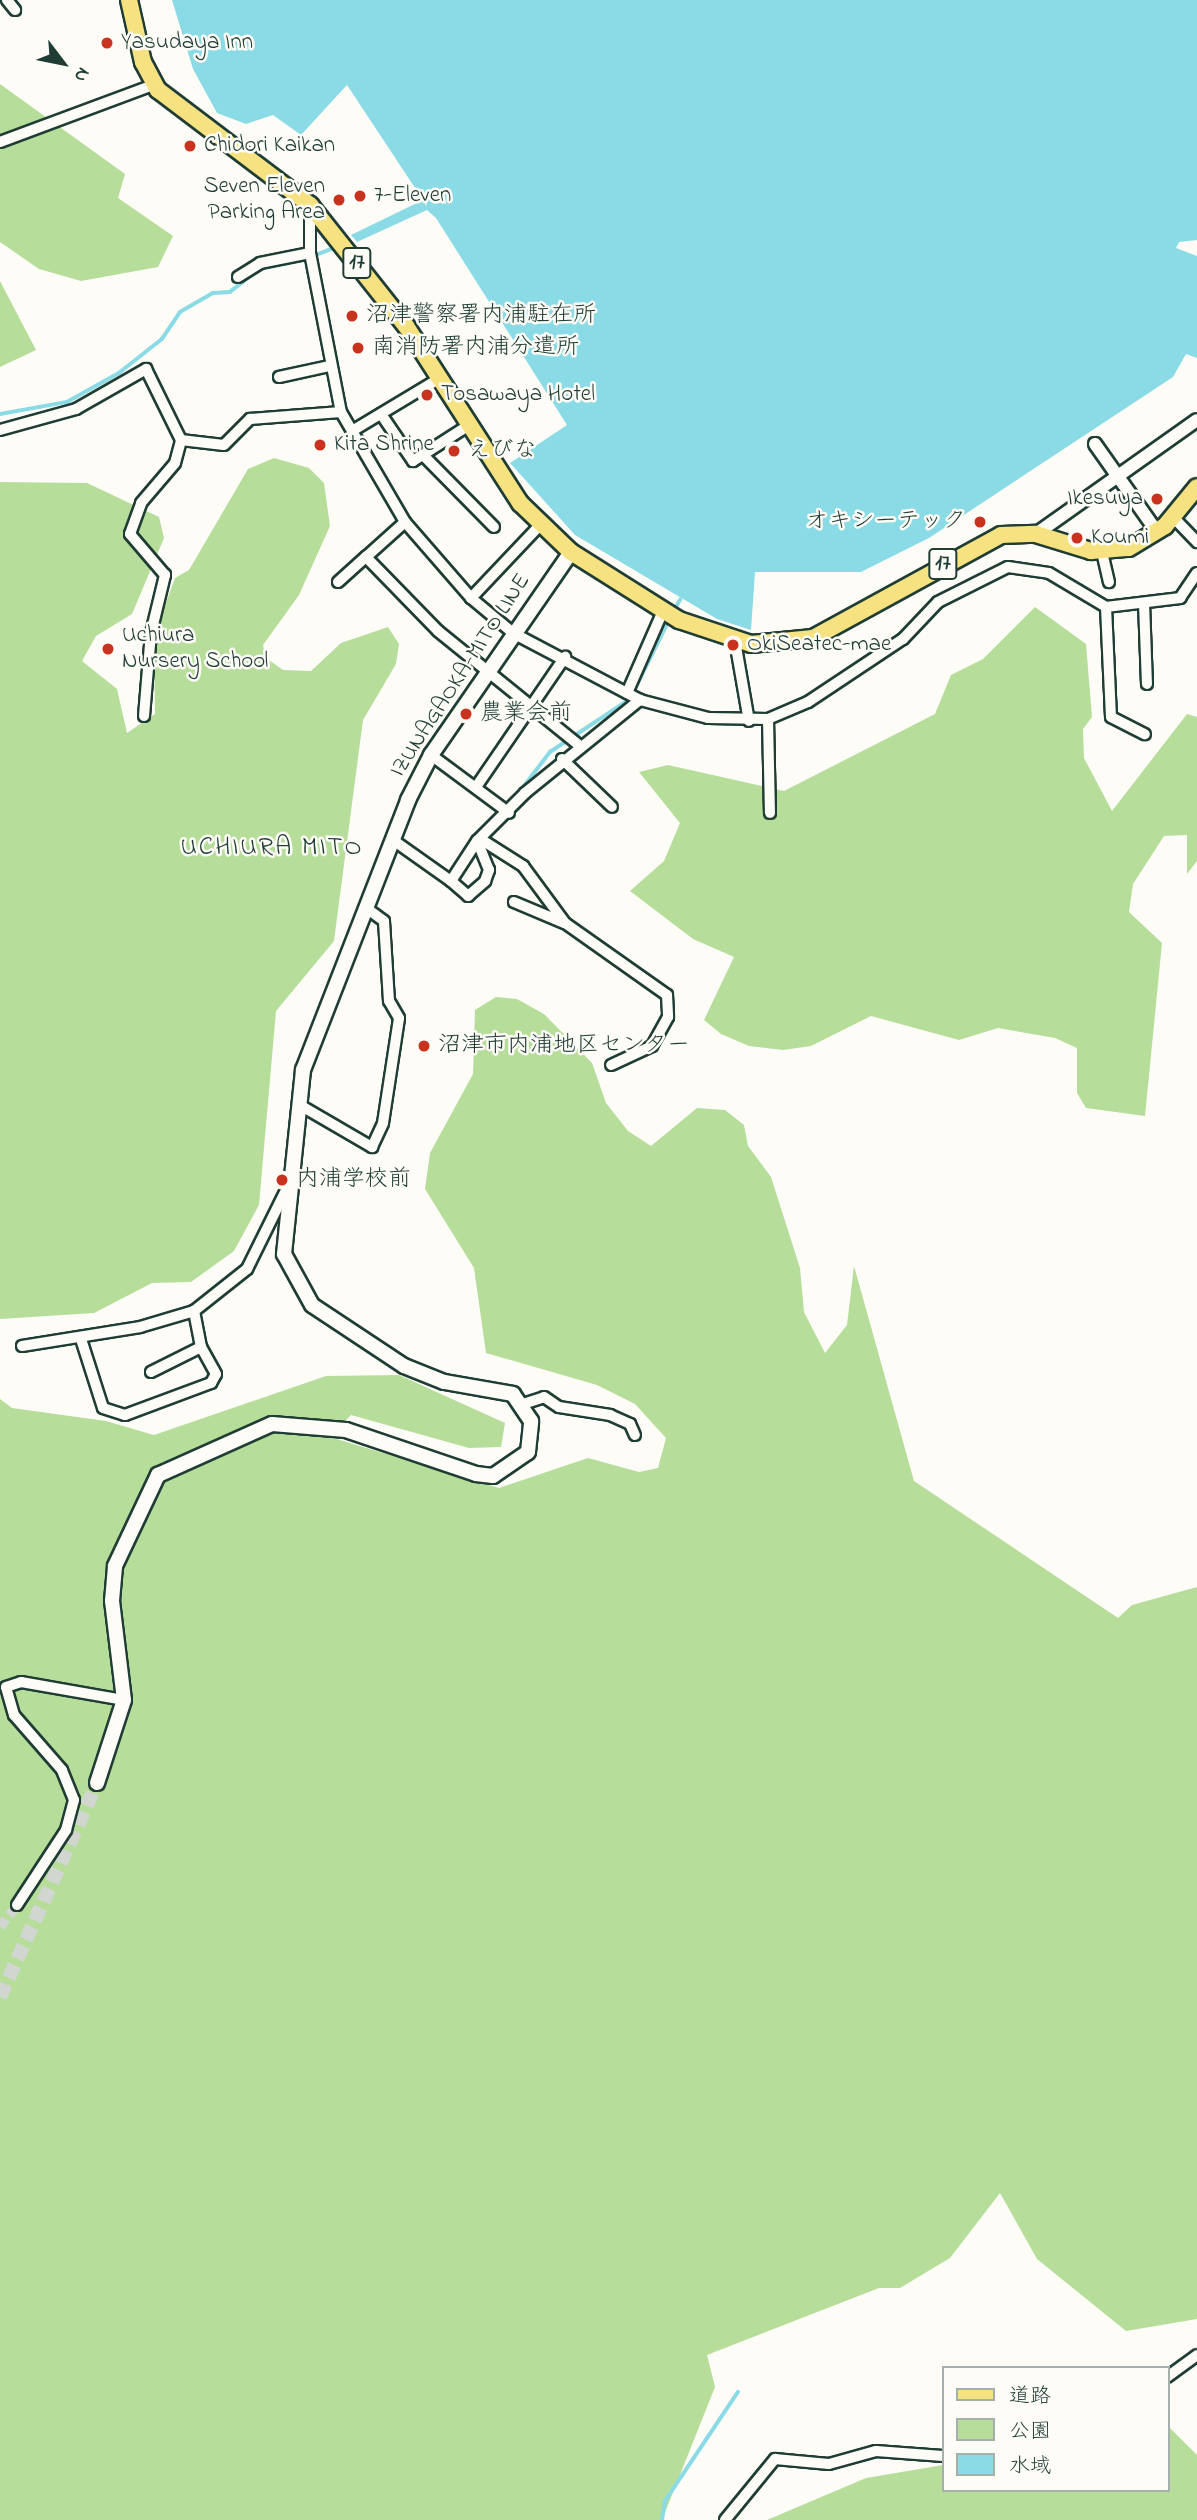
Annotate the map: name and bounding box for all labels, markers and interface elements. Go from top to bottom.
north arrow [28,28,98,98]
place label: Yasudaya Inn [121,29,253,57]
marker: Yasudaya Inn [99,35,115,51]
text: N [66,62,96,87]
place label: Chidori Kaikan [204,132,335,160]
marker: Chidori Kaikan [182,138,198,154]
place label: Seven Eleven Parking Area [204,173,325,227]
place label: 7-Eleven [374,182,451,210]
marker: 7-Eleven [352,188,368,204]
marker: Seven Eleven Parking Area [331,192,347,208]
road number: 17 [341,246,373,280]
place label: 沼津警察署内浦駐在所 [366,302,596,330]
marker: 沼津警察署内浦駐在所 [344,308,360,324]
place label: 南消防署内浦分遣所 [372,334,579,362]
marker: 南消防署内浦分遣所 [350,340,366,356]
place label: Tosawaya Hotel [441,381,595,409]
marker: Tosawaya Hotel [419,387,435,403]
place label: Kita Shrine [334,431,434,459]
marker: Kita Shrine [312,437,328,453]
place label: えびな [468,437,537,465]
marker: えびな [446,443,462,459]
place label: Ikesuya [1067,485,1143,513]
marker: Ikesuya [1149,491,1165,507]
place label: オキシーテック [805,508,966,536]
marker: オキシーテック [972,514,988,530]
place label: Koumi [1091,524,1149,552]
marker: Koumi [1069,530,1085,546]
road number: 17 [927,546,959,582]
street label: IZUNAGAOKA-MITO LINE [385,569,537,783]
place label: Uchiura Nursery School [122,622,268,676]
place label: OkiSeatec-mae [747,631,891,659]
marker: OkiSeatec-mae [725,637,741,653]
marker: Uchiura Nursery School [100,641,116,657]
place label: 農業会前 [480,700,572,728]
marker: 農業会前 [458,706,474,722]
district label: UCHIURA MITO [182,833,362,865]
place label: 沼津市内浦地区センター [438,1032,691,1060]
marker: 沼津市内浦地区センター [416,1038,432,1054]
place label: 内浦学校前 [296,1166,411,1194]
marker: 内浦学校前 [274,1172,290,1188]
legend [942,2366,1169,2492]
text: 道路 [1009,2382,1051,2412]
text: 公園 [1009,2417,1051,2447]
text: 水域 [1009,2452,1051,2482]

